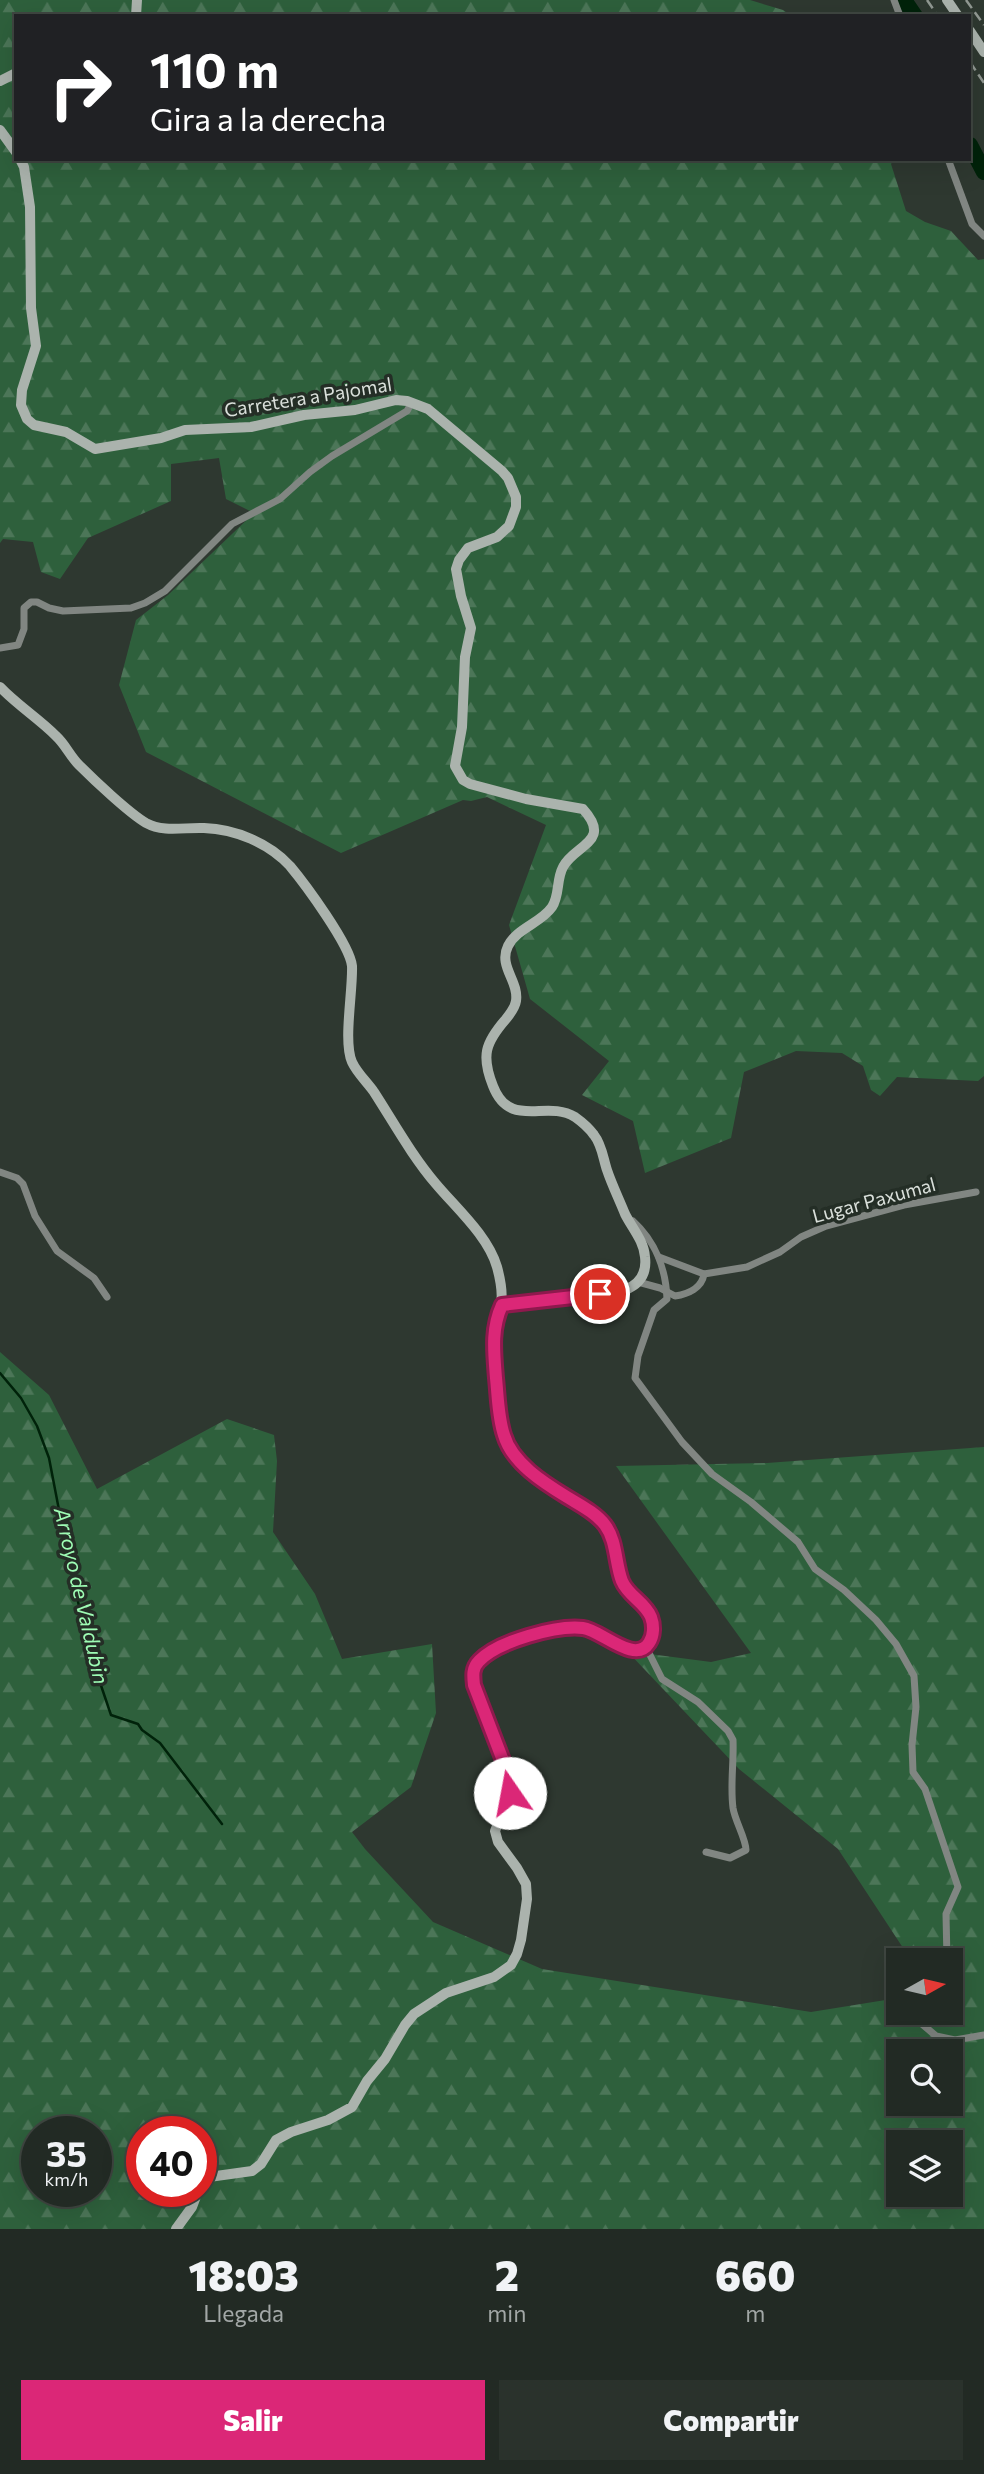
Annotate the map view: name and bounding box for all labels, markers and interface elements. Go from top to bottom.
text: 110 m [150,38,279,98]
icon: right [35,42,126,133]
text: Gira a la derecha [150,98,386,138]
street label: Carretera a Pajomal [223,372,393,421]
street label: Lugar Paxumal [810,1172,938,1227]
pin [570,1264,630,1324]
icon: arrive [581,1275,619,1313]
water label: Arroyo de Valdubin [50,1504,115,1686]
position arrow [473,1756,547,1830]
north arrow [886,1948,962,2025]
map controls [886,1948,963,2207]
button: search [886,2039,963,2116]
speed limit sign: 40 [126,2116,217,2207]
button: layers [886,2130,963,2207]
text: 35 [46,2131,87,2174]
text: km/h [45,2168,88,2190]
text: 18:03 [189,2248,299,2300]
text: 2 [495,2248,519,2300]
text: 660 [715,2248,795,2300]
text: Llegada [203,2299,284,2327]
text: min [487,2299,526,2327]
text: m [745,2299,765,2327]
button: Salir [21,2380,485,2460]
button: Compartir [499,2380,963,2460]

